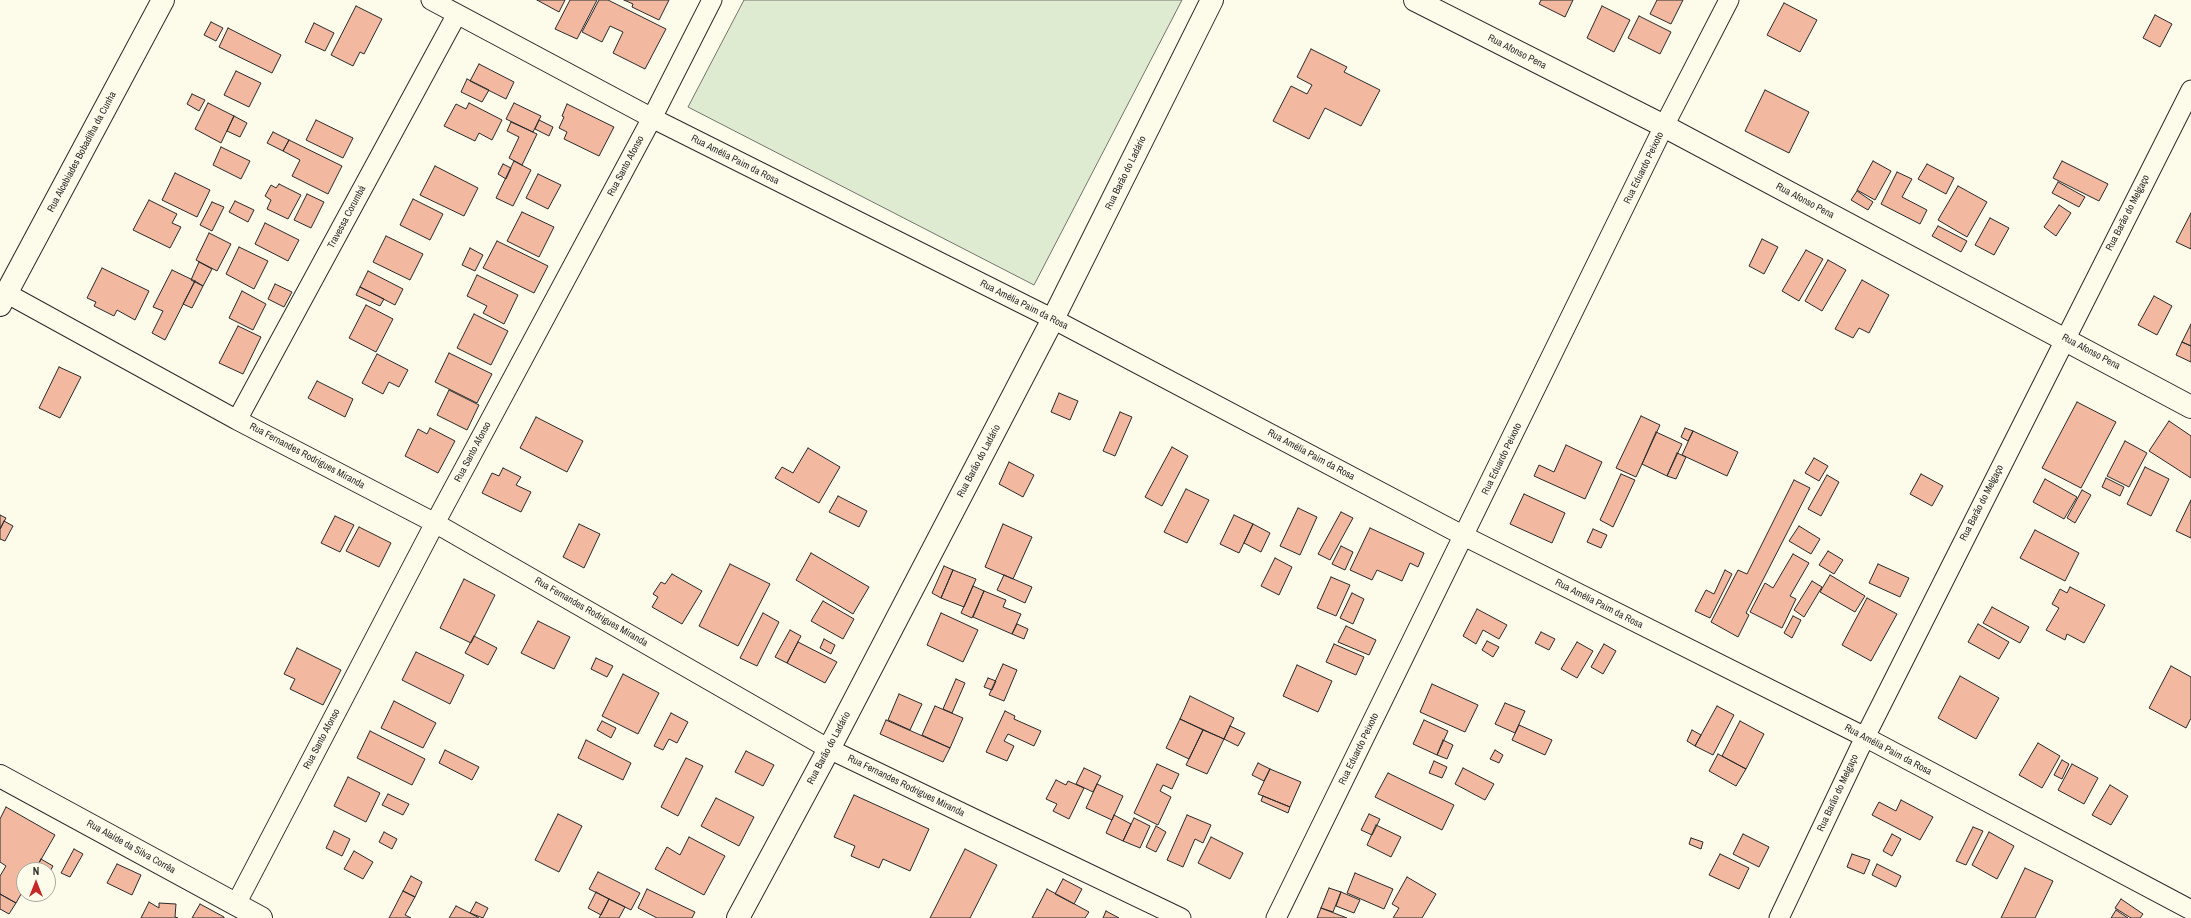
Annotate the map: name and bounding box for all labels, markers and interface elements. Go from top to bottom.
street label: Rua Afonso Pena [1486,32,1548,72]
street label: Rua Alcebiades Bobadilha da Cunha [45,90,119,214]
street label: Rua Eduardo Peixoto [1621,130,1667,206]
street label: Rua Amélia Paim da Rosa [689,133,781,187]
street label: Rua Santo Afonso [605,134,647,198]
street label: Rua Barão do Ladário [1103,134,1149,212]
street label: Rua Barão do Melgaço [2104,173,2152,253]
street label: Rua Afonso Pena [1774,181,1836,221]
street label: Travessa Corumbá [325,184,369,250]
street label: Rua Amélia Paim da Rosa [978,278,1070,332]
street label: Rua Afonso Pena [2060,332,2122,372]
street label: Rua Santo Afonso [452,420,494,484]
street label: Rua Fernandes Rodrigues Miranda [247,421,367,491]
street label: Rua Eduardo Peixoto [1479,421,1525,497]
street label: Rua Barão do Ladário [955,423,1003,499]
street label: Rua Amélia Paim da Rosa [1265,427,1357,483]
street label: Rua Barão do Melgaço [1958,463,2006,543]
street label: Rua Fernandes Rodrigues Miranda [532,575,650,649]
street label: Rua Amélia Paim da Rosa [1553,577,1645,631]
street label: Rua Santo Afonso [301,707,343,771]
street label: Rua Barão do Ladário [805,710,853,786]
street label: Rua Eduardo Peixoto [1336,711,1382,787]
street label: Rua Amélia Paim da Rosa [1842,722,1934,778]
street label: Rua Fernandes Rodrigues Miranda [846,752,966,820]
street label: Rua Barão do Melgaço [1815,752,1861,834]
street label: Rua Alaíde da Silva Corrêa [84,818,178,876]
north arrow [16,862,56,902]
text: N [33,864,39,878]

